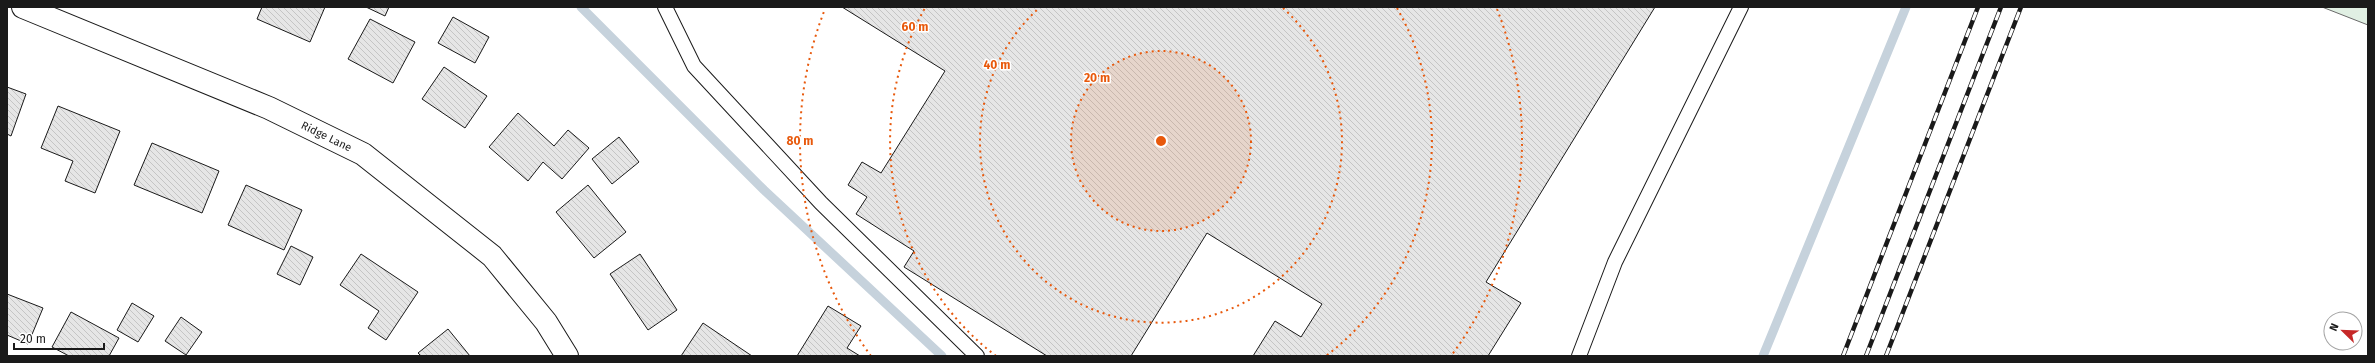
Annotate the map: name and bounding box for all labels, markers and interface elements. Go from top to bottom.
text: 60 m [902,20,928,34]
text: 40 m [984,58,1010,72]
text: 20 m [1084,71,1110,85]
street label: Ridge Lane [299,118,354,154]
text: 80 m [787,134,813,148]
centre of rings [1154,134,1168,148]
north arrow [2323,311,2363,351]
text: N [2327,321,2342,333]
scale bar [14,325,104,351]
text: 20 m [20,332,46,346]

